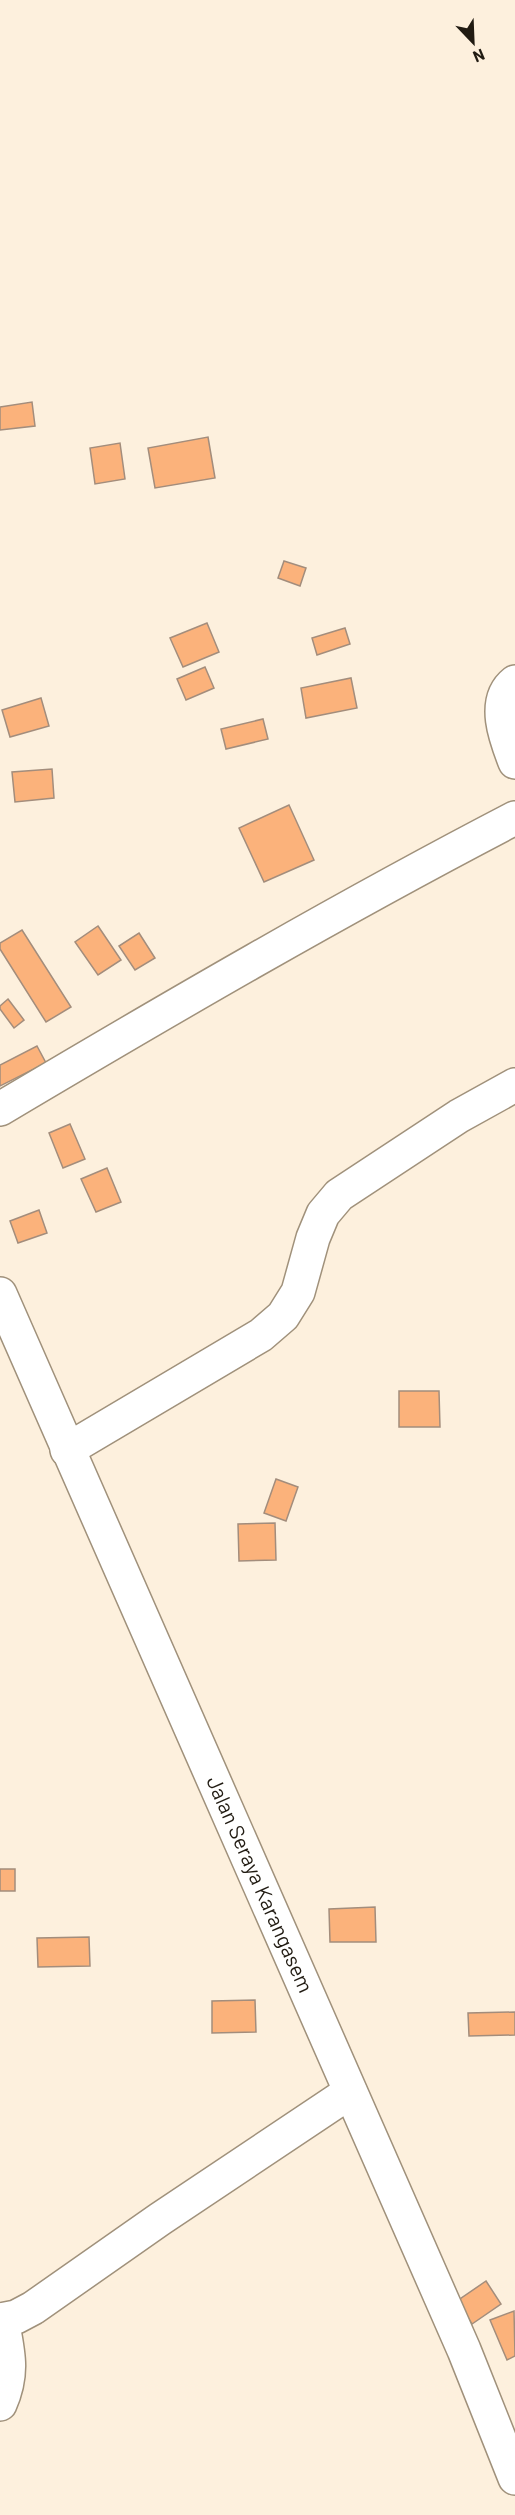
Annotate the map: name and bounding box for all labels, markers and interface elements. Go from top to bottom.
north arrow [443,12,503,72]
text: N [470,45,488,67]
street label: Jalan Seraya Karangasem [202,1772,319,1996]

